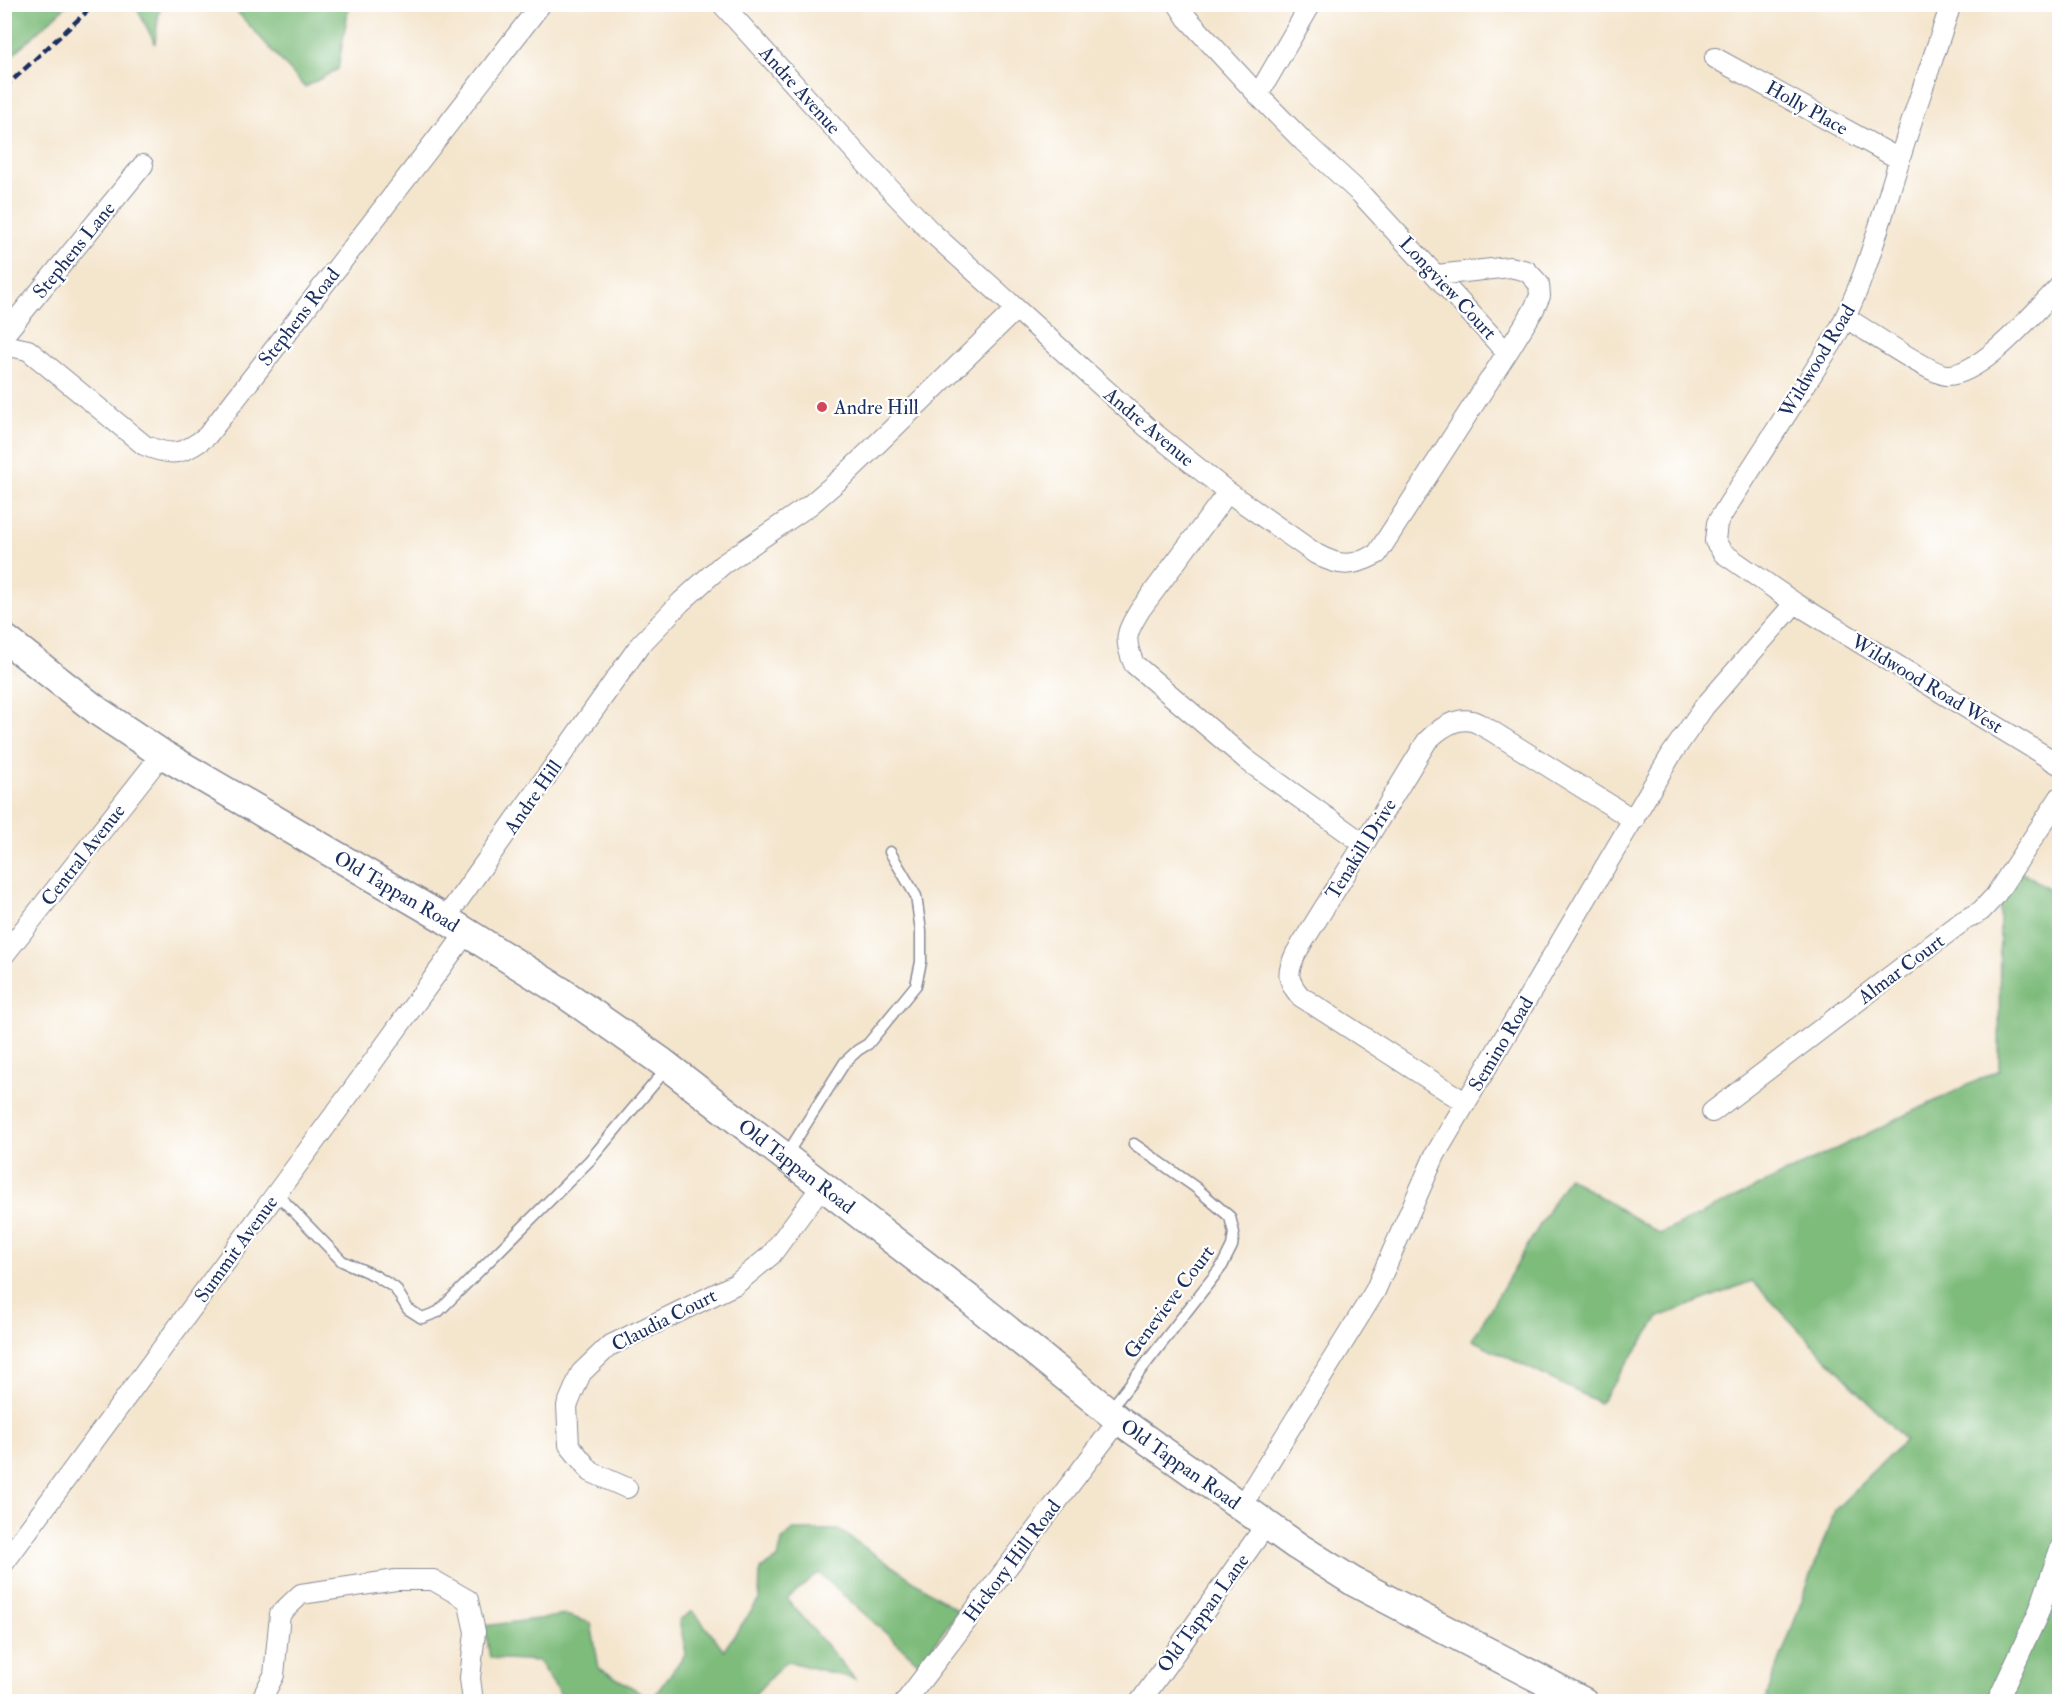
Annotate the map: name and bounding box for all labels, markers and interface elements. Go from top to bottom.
street label: Andre Avenue [753,40,846,139]
street label: Holly Place [1761,75,1853,141]
street label: Stephens Lane [27,196,121,304]
street label: Longview Court [1394,231,1503,345]
street label: Stephens Road [253,263,346,372]
street label: Wildwood Road [1773,300,1861,423]
street label: Andre Avenue [1098,381,1199,472]
place label: Andre Hill [833,395,919,420]
marker: Andre Hill [815,400,829,414]
street label: Wildwood Road West [1846,628,2008,739]
street label: Andre Hill [498,755,568,840]
street label: Tenakill Drive [1320,794,1402,904]
street label: Central Avenue [35,799,131,911]
street label: Old Tappan Road [330,845,464,938]
street label: Almar Court [1852,928,1950,1010]
street label: Semino Road [1463,992,1539,1096]
street label: Old Tappan Road [733,1113,860,1219]
street label: Summit Avenue [189,1191,283,1307]
street label: Genevieve Court [1118,1240,1220,1364]
street label: Claudia Court [607,1283,721,1357]
street label: Old Tappan Road [1116,1413,1246,1515]
street label: Hickory Hill Road [958,1495,1066,1627]
street label: Old Tappan Lane [1152,1549,1255,1678]

